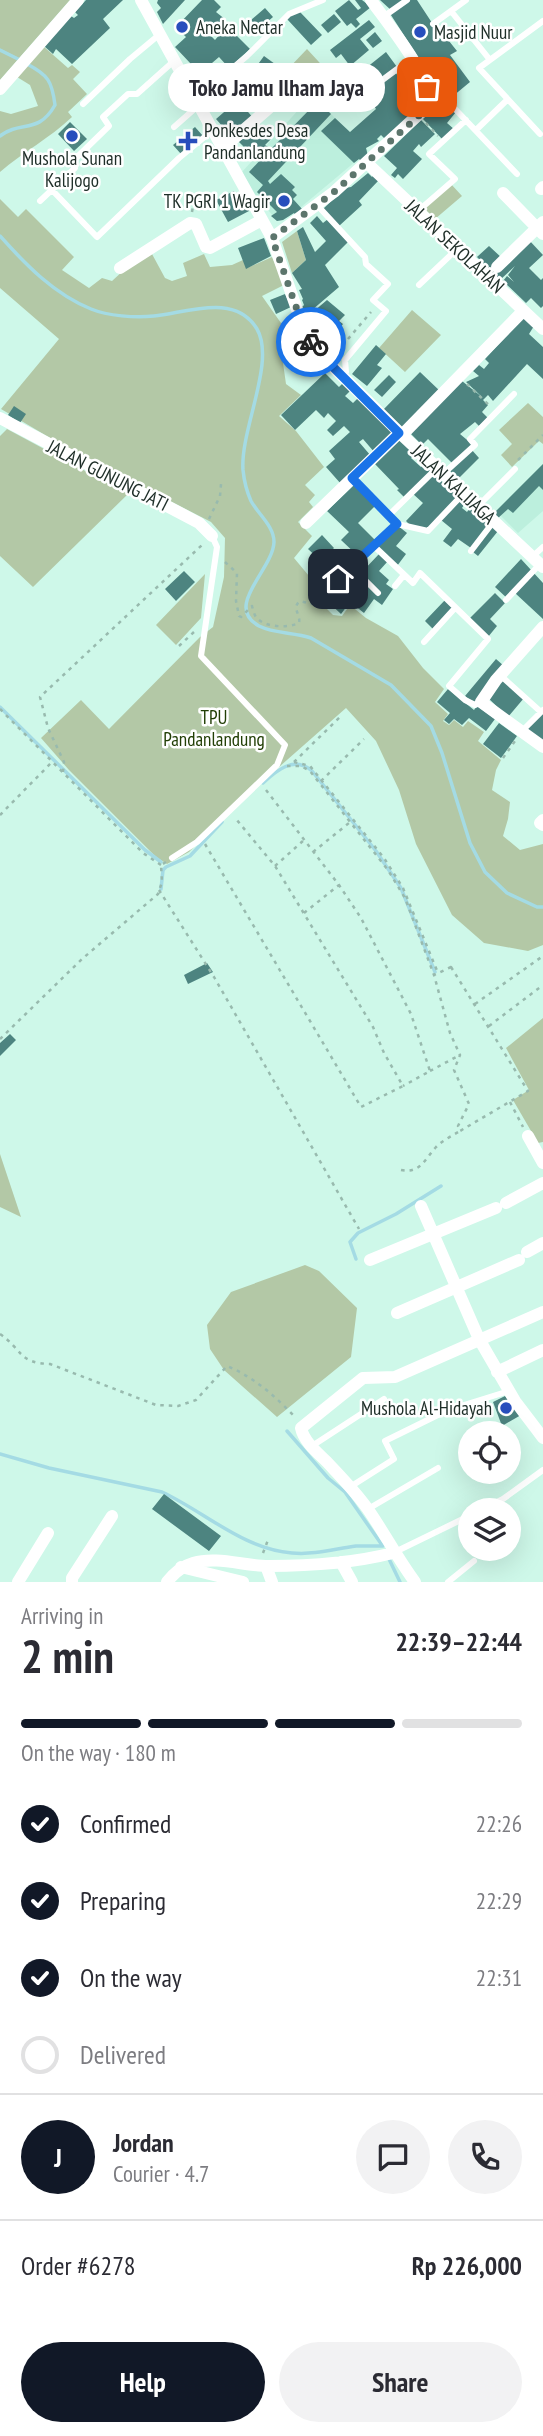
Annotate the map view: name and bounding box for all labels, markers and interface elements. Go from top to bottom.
place label: Aneka Nectar [196,15,284,39]
marker: Aneka Nectar [174,19,190,35]
place label: Masjid Nuur [434,20,513,44]
marker: Masjid Nuur [412,24,428,40]
pin [397,57,457,117]
callout: Toko Jamu Ilham Jaya [168,62,385,112]
icon: bag [408,68,446,106]
text: Toko Jamu Ilham Jaya [189,73,364,102]
place label: Ponkesdes Desa Pandanlandung [204,118,308,164]
marker: Mushola Sunan Kalijogo [64,128,80,144]
marker: Ponkesdes Desa Pandanlandung [178,131,198,151]
place label: Mushola Sunan Kalijogo [22,146,122,192]
place label: TK PGRI 1 Wagir [164,189,271,213]
marker: TK PGRI 1 Wagir [276,193,292,209]
street label: JALAN SEKOLAHAN [400,193,510,298]
courier [276,307,346,377]
icon: bike [292,323,330,361]
street label: JALAN GUNUNG JATI [42,434,173,516]
street label: JALAN KALIJAGA [406,438,501,529]
pin [308,549,368,609]
icon: home [319,560,357,598]
park label: TPU Pandanlandung [163,705,265,751]
place label: Mushola Al-Hidayah [361,1396,492,1420]
marker: Mushola Al-Hidayah [498,1400,514,1416]
map controls [458,1421,521,1561]
button: locate [458,1421,521,1484]
button: layers [458,1498,521,1561]
text: Arriving in [21,1601,103,1630]
text: 22:39–22:44 [395,1625,522,1658]
text: 2 min [21,1626,114,1686]
text: On the way · 180 m [21,1738,176,1767]
icon: check [21,1805,59,1843]
text: Confirmed [80,1807,171,1840]
text: 22:26 [476,1809,522,1838]
icon: check [21,1882,59,1920]
text: Preparing [80,1884,166,1917]
text: 22:29 [476,1886,522,1915]
icon: check [21,1959,59,1997]
text: On the way [80,1961,182,1994]
text: 22:31 [476,1963,522,1992]
text: Delivered [80,2038,166,2071]
button: chat [356,2120,430,2194]
button: phone [448,2120,522,2194]
text: Jordan [113,2126,174,2159]
text: J [54,2141,62,2174]
text: Courier · 4.7 [113,2159,209,2188]
text: Order #6278 [21,2249,136,2282]
text: Rp 226,000 [412,2249,522,2282]
button: Help [21,2342,265,2422]
button: Share [279,2342,522,2422]

